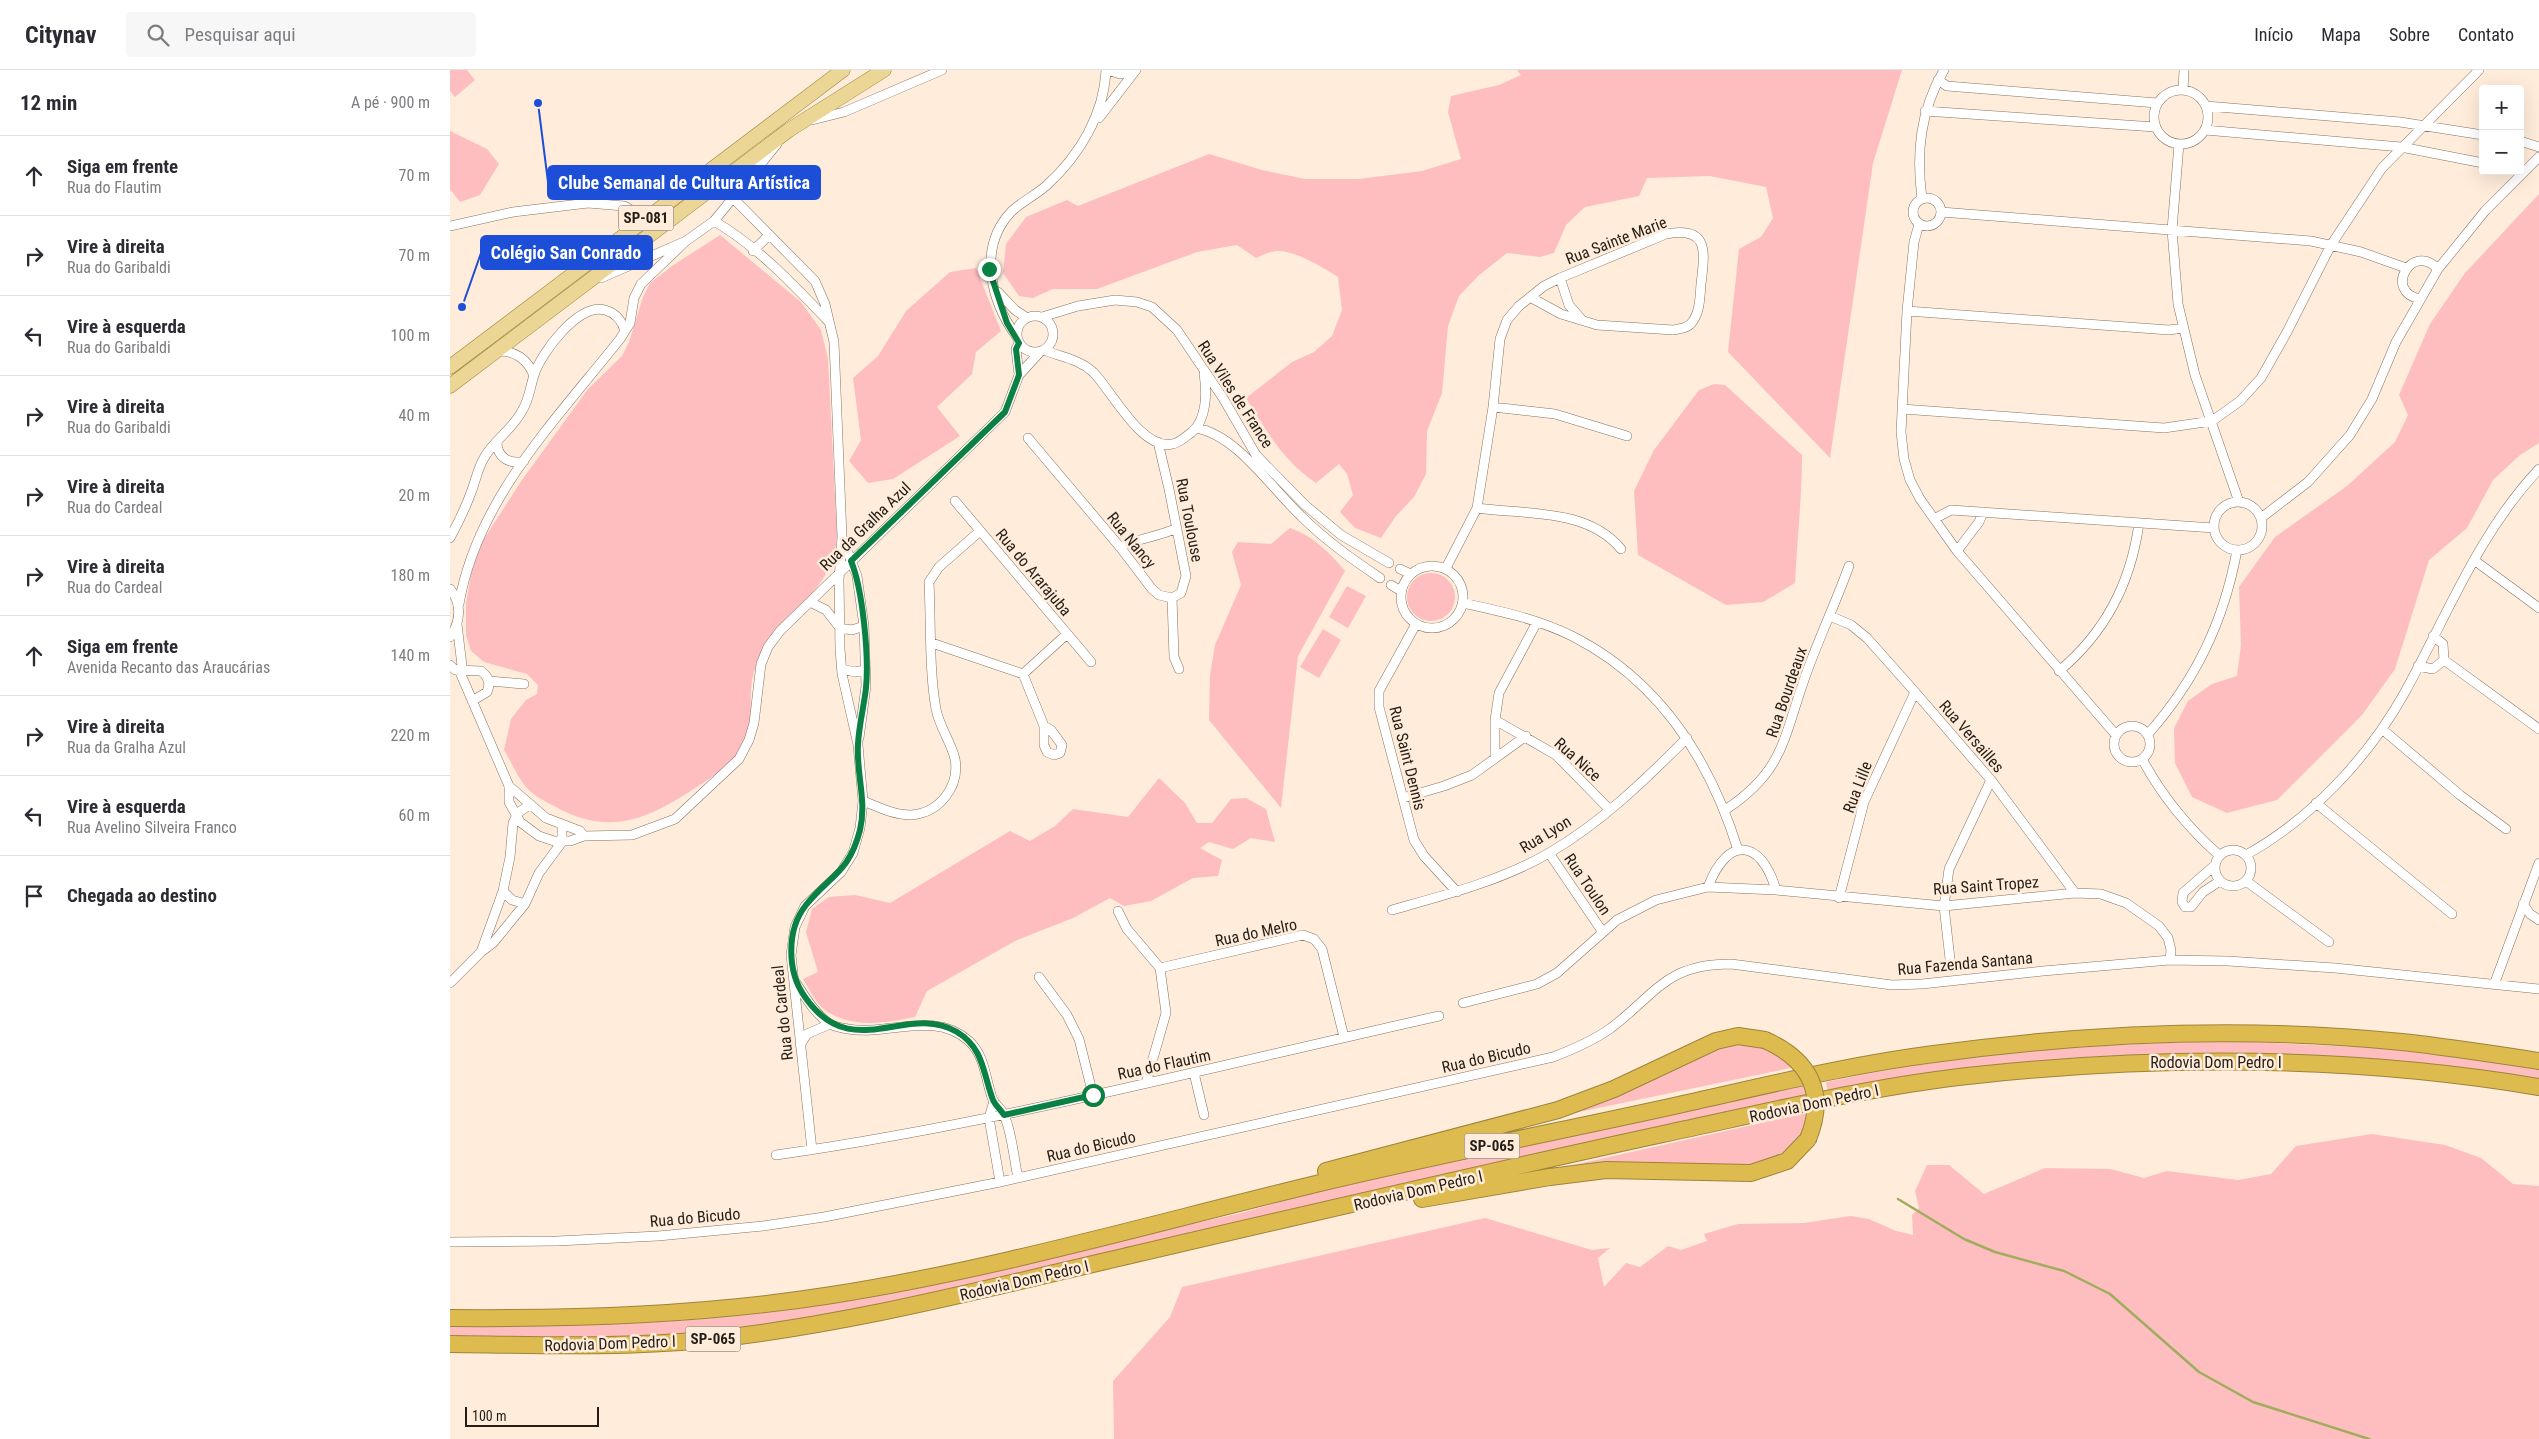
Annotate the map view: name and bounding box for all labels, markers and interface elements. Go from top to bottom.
search box [126,12,476,57]
text: Citynav [25,21,96,49]
icon: search [144,21,172,49]
text: Pesquisar aqui [184,23,296,46]
text: Início [2254,24,2293,45]
text: Mapa [2321,24,2361,45]
text: Sobre [2389,24,2430,45]
text: Contato [2458,24,2514,45]
map controls [2479,85,2524,175]
button: + [2479,85,2524,130]
text: 12 min [20,91,77,115]
text: A pé · 900 m [351,93,430,112]
button: − [2479,130,2524,175]
text: Siga em frente [67,155,178,178]
icon: ahead [20,162,48,190]
text: 70 m [398,166,430,185]
callout: Clube Semanal de Cultura Artística [548,166,820,199]
text: Clube Semanal de Cultura Artística [558,172,810,193]
text: Rua do Flautim [67,178,161,197]
road number: SP-081 [618,206,674,230]
street label: Rua Sainte Marie [1563,212,1669,268]
text: Vire à direita [67,235,165,258]
callout: Colégio San Conrado [481,236,652,269]
icon: right [20,242,48,270]
text: Colégio San Conrado [491,242,641,263]
text: 70 m [398,246,430,265]
text: Rua do Garibaldi [67,258,171,277]
route end [978,258,1001,281]
text: Vire à esquerda [67,315,186,338]
icon: left [20,322,48,350]
text: 100 m [391,326,430,345]
street label: Rua Viles de France [1194,337,1277,451]
text: Rua do Garibaldi [67,338,171,357]
text: Vire à direita [67,395,165,418]
icon: right [20,402,48,430]
text: 40 m [398,406,430,425]
text: Rua do Garibaldi [67,418,171,437]
text: Vire à direita [67,475,165,498]
street label: Rua Toulouse [1172,477,1207,564]
street label: Rua da Gralha Azul [816,478,915,575]
icon: right [20,482,48,510]
text: 20 m [398,486,430,505]
text: Rua do Cardeal [67,498,162,517]
street label: Rua Nancy [1103,508,1160,573]
street label: Rua do Ararajuba [992,525,1076,620]
text: Vire à direita [67,555,165,578]
icon: right [20,562,48,590]
text: 180 m [391,566,430,585]
text: Rua do Cardeal [67,578,162,597]
text: Siga em frente [67,635,178,658]
icon: ahead [20,642,48,670]
street label: Rua Bourdeaux [1762,644,1811,740]
text: 140 m [391,646,430,665]
text: Avenida Recanto das Araucárias [67,658,270,677]
street label: Rua Versailles [1935,696,2008,776]
street label: Rua Saint Dennis [1385,704,1430,812]
text: Vire à direita [67,715,165,738]
icon: right [20,722,48,750]
text: 220 m [391,726,430,745]
street label: Rua Nice [1550,734,1605,785]
text: Rua da Gralha Azul [67,738,186,757]
street label: Rua Lille [1839,759,1876,816]
text: Vire à esquerda [67,795,186,818]
icon: left [20,802,48,830]
text: 60 m [398,806,430,825]
street label: Rua Lyon [1516,812,1574,857]
text: Rua Avelino Silveira Franco [67,818,237,837]
street label: Rua Toulon [1560,850,1615,919]
street label: Rua Saint Tropez [1933,872,2040,899]
icon: arrive [20,882,48,910]
text: Chegada ao destino [67,884,217,907]
street label: Rua do Melro [1213,915,1299,950]
street label: Rua Fazenda Santana [1897,948,2033,979]
street label: Rua do Cardeal [768,964,797,1061]
street label: Rua do Bicudo [1440,1038,1532,1077]
street label: Rua do Flautim [1116,1045,1212,1084]
street label: Rodovia Dom Pedro I [2150,1053,2282,1072]
street label: Rodovia Dom Pedro I [1748,1081,1881,1126]
route start [1082,1084,1105,1107]
street label: Rua do Bicudo [1045,1127,1137,1166]
road number: SP-065 [1464,1134,1520,1158]
street label: Rodovia Dom Pedro I [1352,1166,1484,1215]
street label: Rua do Bicudo [649,1204,741,1231]
street label: Rodovia Dom Pedro I [958,1256,1090,1305]
road number: SP-065 [686,1326,740,1352]
street label: Rodovia Dom Pedro I [544,1332,676,1355]
scale bar [465,1404,599,1427]
text: 100 m [472,1408,507,1424]

